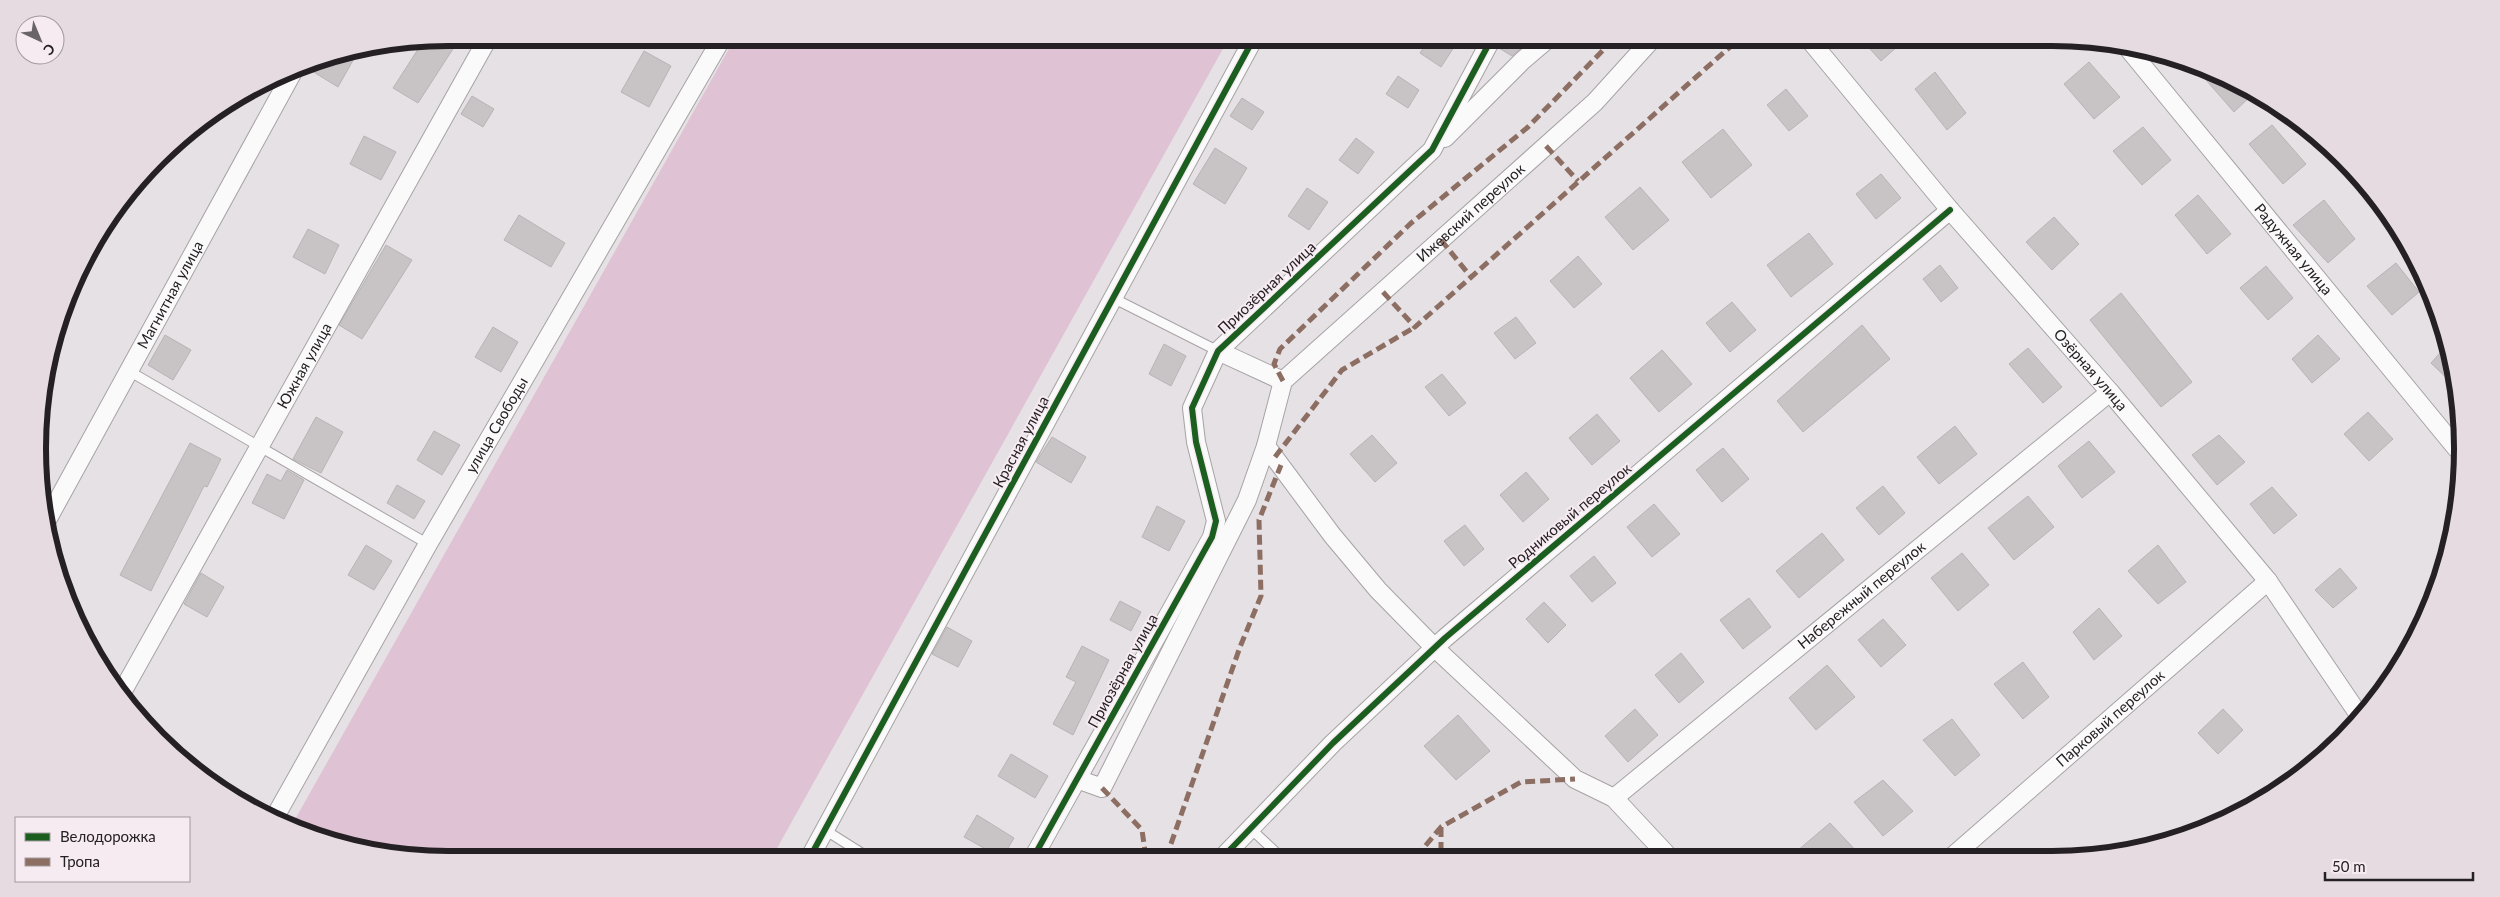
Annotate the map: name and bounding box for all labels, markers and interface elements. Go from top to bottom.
north arrow [15,15,65,65]
text: С [40,40,59,60]
street label: Ижевский переулок [1412,159,1528,265]
street label: Радужная улица [2251,200,2337,298]
street label: Магнитная улица [133,237,206,351]
street label: Приозёрная улица [1214,237,1319,337]
street label: Южная улица [273,319,335,411]
street label: Озёрная улица [2051,325,2132,414]
street label: улица Свободы [461,374,531,476]
street label: Красная улица [988,393,1052,490]
street label: Родниковый переулок [1504,459,1634,572]
street label: Набережный переулок [1793,537,1929,652]
street label: Приозёрная улица [1083,610,1161,731]
street label: Парковый переулок [2052,665,2168,770]
legend [15,817,190,882]
text: Велодорожка [60,827,156,845]
scale bar [2325,850,2472,882]
text: Тропа [60,852,100,870]
text: 50 m [2332,857,2366,875]

